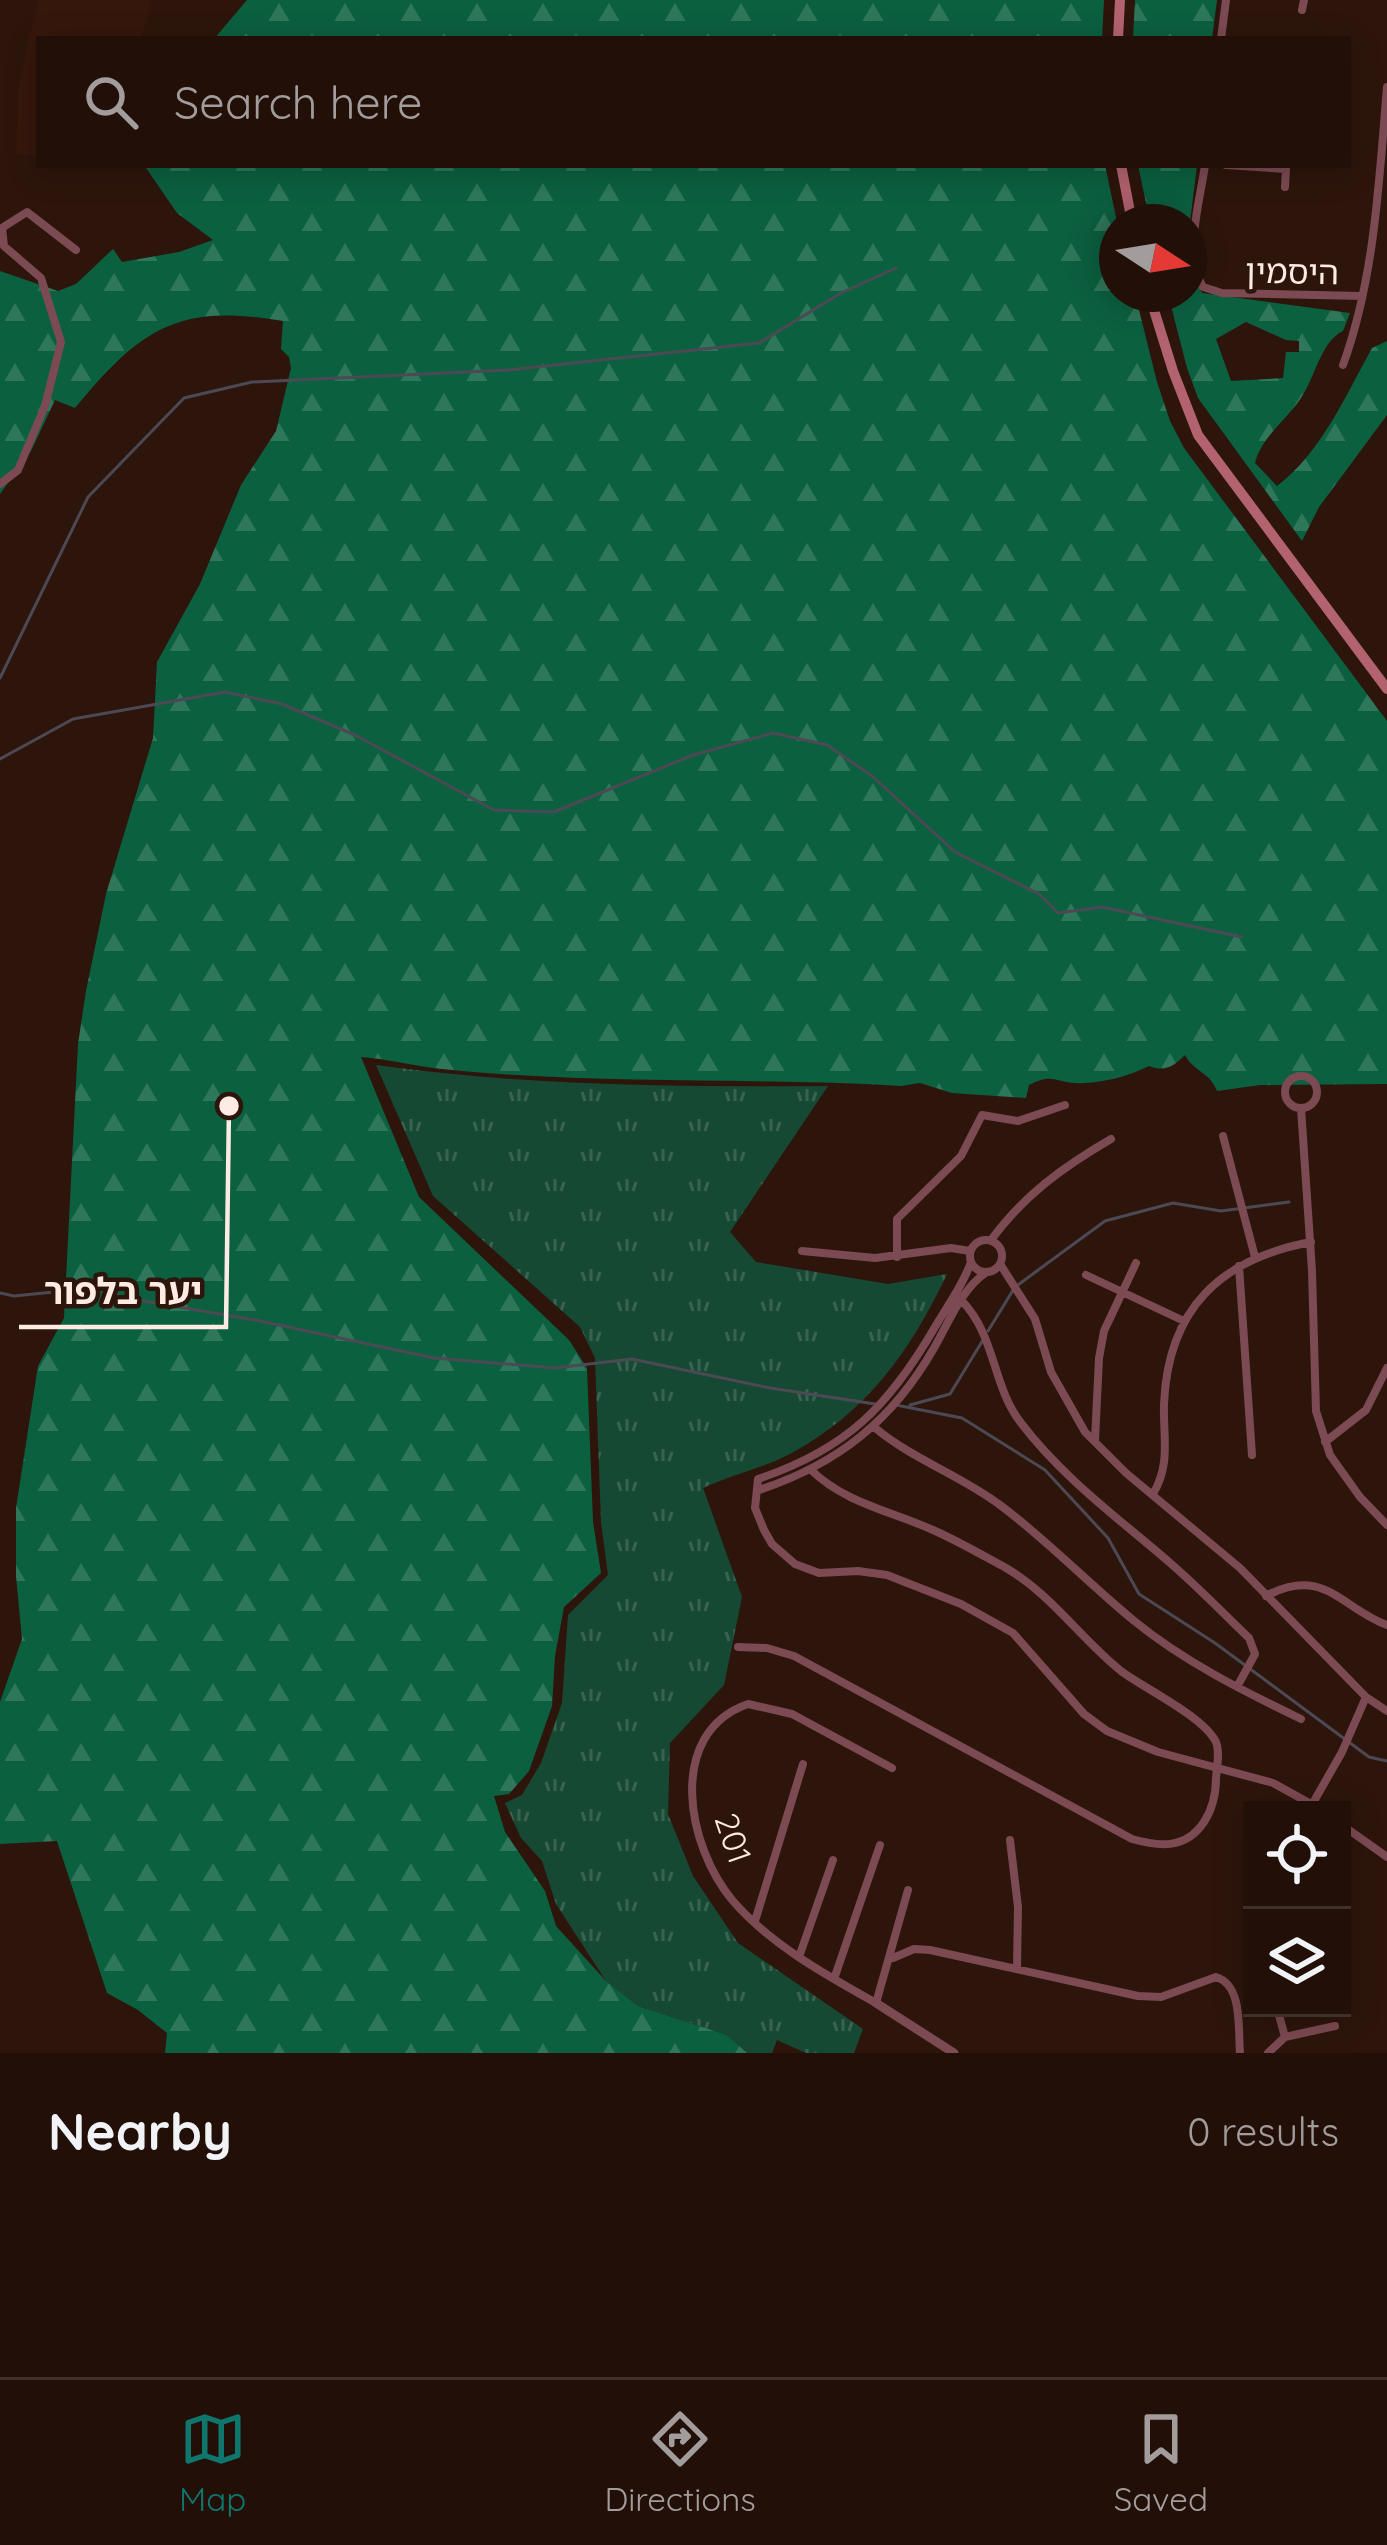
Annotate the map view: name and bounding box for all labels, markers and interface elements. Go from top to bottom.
search box [36,36,1351,168]
icon: search [78,69,144,135]
text: Search here [174,74,422,130]
north arrow [1099,204,1207,312]
street label: היסמין [1245,250,1339,292]
callout: יער בלפור [19,1255,226,1327]
text: יער בלפור [44,1268,202,1313]
map controls [1243,1801,1351,2017]
button: locate [1243,1801,1351,1909]
street label: 201 [706,1808,762,1868]
button: layers [1243,1909,1351,2017]
text: Nearby [48,2099,232,2163]
text: 0 results [1187,2107,1339,2156]
tab: Map [179,2406,246,2519]
tab: Directions [604,2406,756,2519]
tab: Saved [1114,2406,1208,2519]

